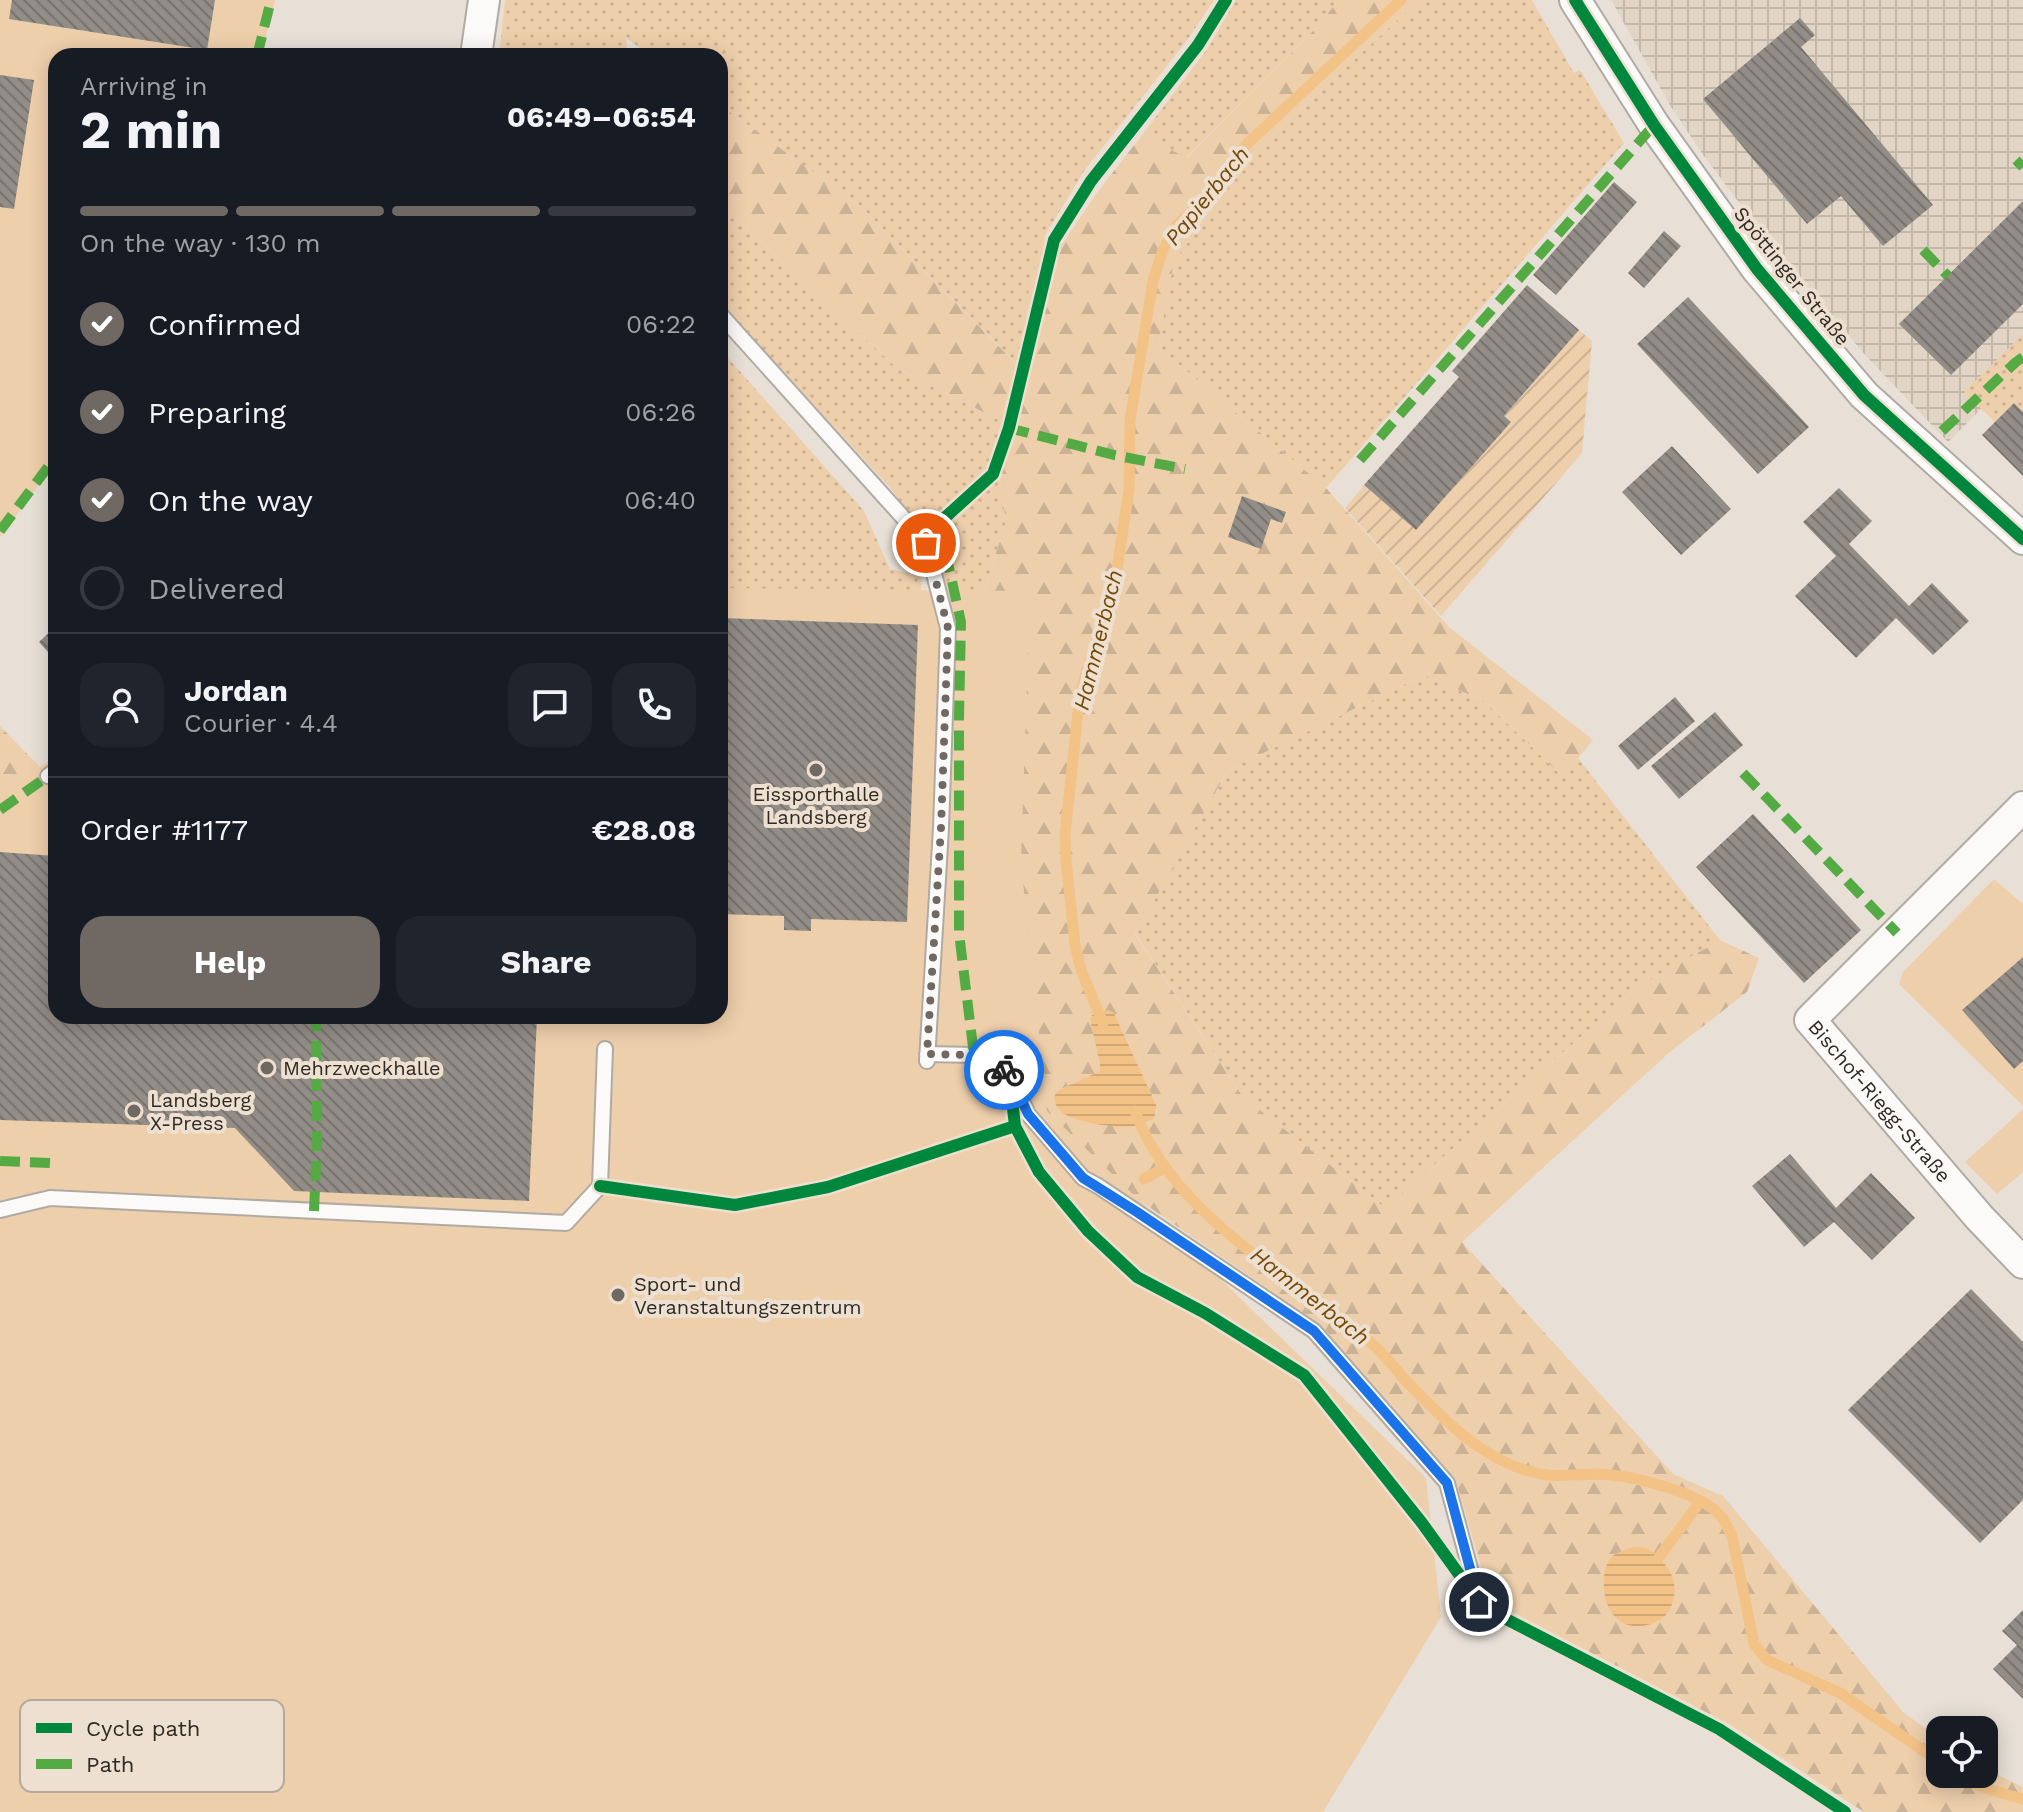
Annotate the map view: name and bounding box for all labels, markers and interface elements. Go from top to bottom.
text: Arriving in [80,71,208,101]
text: 06:49–06:54 [507,99,696,134]
text: 2 min [80,100,222,161]
water label: Papierbach [1160,142,1254,250]
street label: Spöttinger Straße [1729,202,1855,350]
text: On the way · 130 m [80,228,320,258]
icon: check [80,302,124,346]
text: Confirmed [148,307,302,342]
text: 06:22 [626,309,696,339]
icon: check [80,390,124,434]
text: Preparing [148,395,286,430]
text: 06:26 [625,397,696,427]
icon: check [80,478,124,522]
text: On the way [148,483,313,518]
text: 06:40 [624,485,696,515]
pin [892,509,960,577]
icon: bag [904,521,948,565]
water label: Hammerbach [1069,567,1127,713]
text: Delivered [148,571,285,606]
button: person [80,663,164,747]
button: chat [508,663,592,747]
button: phone [612,663,696,747]
text: Jordan [184,673,288,708]
text: Courier · 4.4 [184,708,338,738]
marker: Eissporthalle Landsberg [807,761,825,779]
place label: Eissporthalle Landsberg [752,782,880,829]
text: Order #1177 [80,812,248,847]
text: €28.08 [592,812,696,847]
button: Help [80,916,380,1008]
button: Share [396,916,696,1008]
street label: Bischof-Riegg-Straße [1803,1015,1956,1187]
courier [964,1030,1044,1110]
icon: bike [982,1048,1026,1092]
place label: Mehrzweckhalle [283,1056,441,1080]
marker: Mehrzweckhalle [258,1059,276,1077]
place label: Landsberg X-Press [150,1088,251,1135]
marker: Landsberg X-Press [125,1102,143,1120]
water label: Hammerbach [1246,1242,1374,1350]
place label: Sport- und Veranstaltungszentrum [634,1272,862,1319]
marker: Sport- und Veranstaltungszentrum [609,1286,627,1304]
pin [1445,1568,1513,1636]
icon: home [1457,1580,1501,1624]
legend [20,1700,284,1792]
text: Cycle path [86,1716,200,1741]
map controls [1926,1716,1998,1788]
button: locate [1926,1716,1998,1788]
text: Path [86,1752,134,1777]

